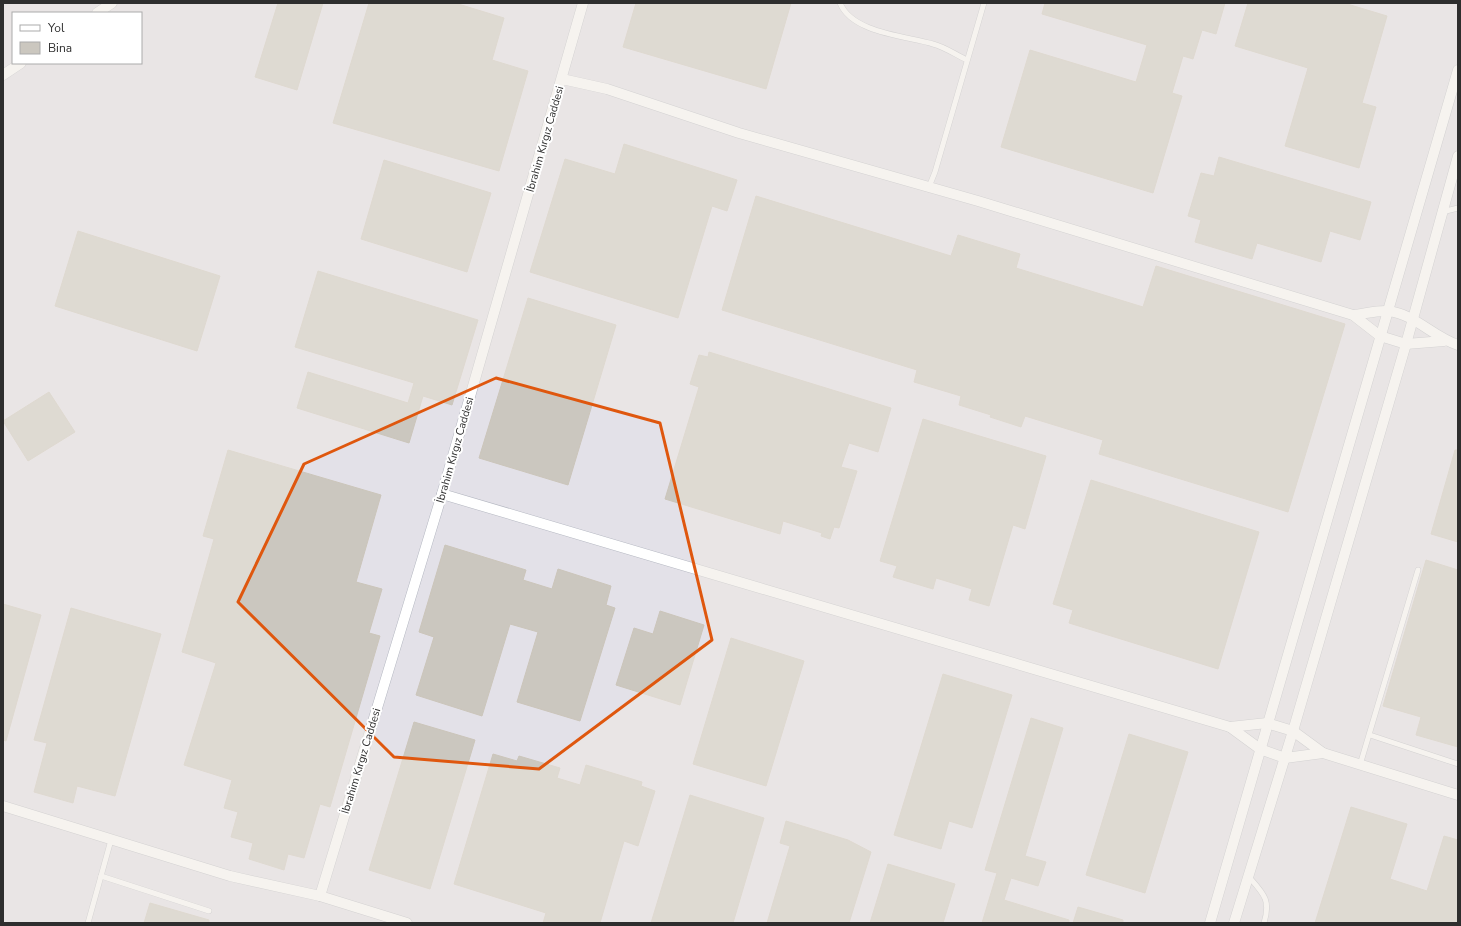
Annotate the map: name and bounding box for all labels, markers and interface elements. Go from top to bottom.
legend [12,12,142,64]
text: Yol [47,20,65,36]
text: Bina [48,40,72,56]
street label: İbrahim Kırgız Caddesi [523,84,567,194]
street label: İbrahim Kırgız Caddesi [433,395,477,505]
street label: İbrahim Kırgız Caddesi [338,706,384,816]

